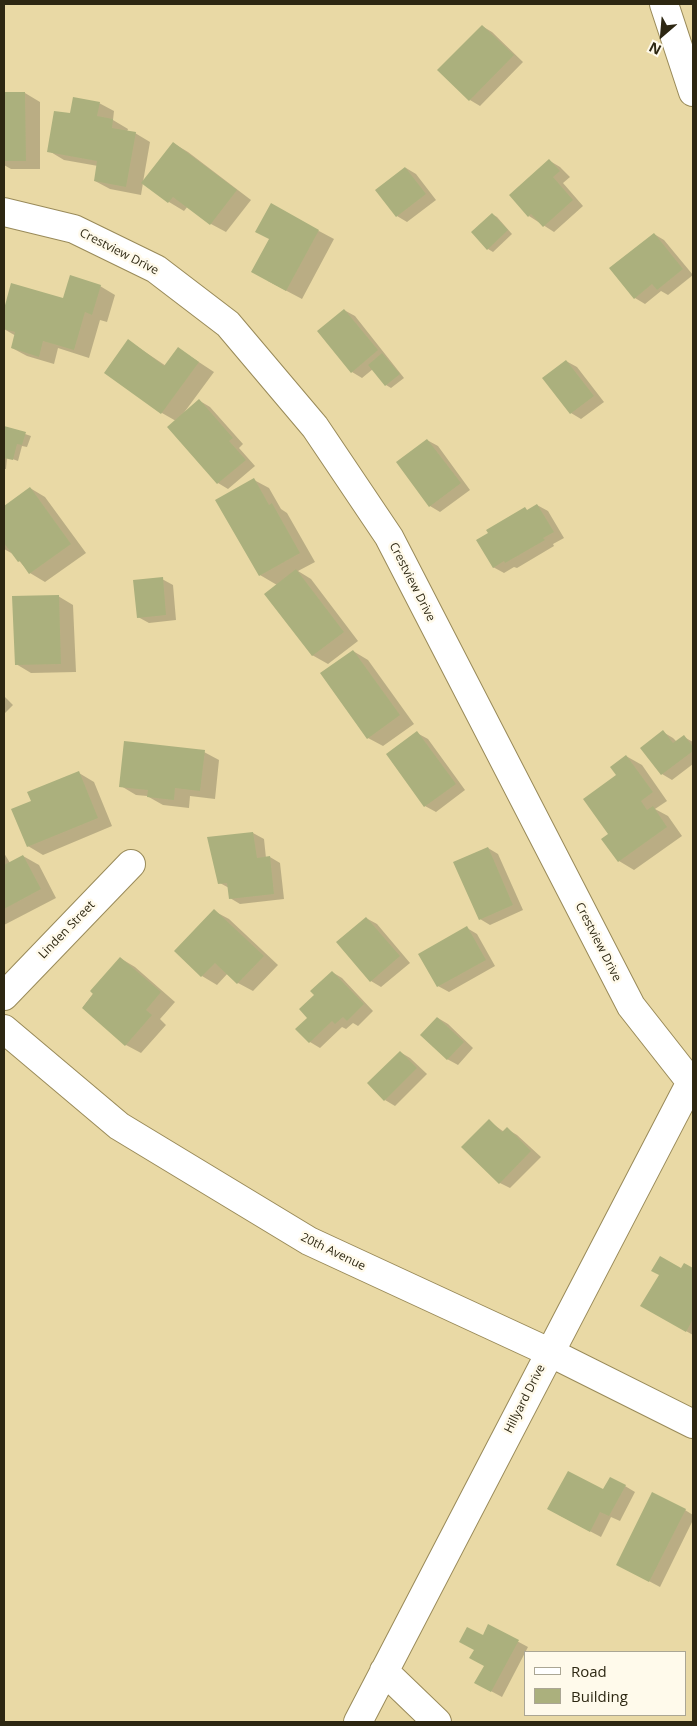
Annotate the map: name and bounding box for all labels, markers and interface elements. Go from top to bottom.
north arrow [637,10,687,60]
text: N [646,38,664,60]
street label: Crestview Drive [77,226,161,278]
street label: Crestview Drive [386,540,438,624]
street label: Linden Street [36,898,98,962]
street label: Crestview Drive [572,900,624,984]
street label: 20th Avenue [298,1230,368,1274]
street label: Hillyard Drive [501,1362,549,1436]
legend [524,1651,687,1716]
text: Road [571,1661,607,1681]
text: Building [571,1686,628,1706]

